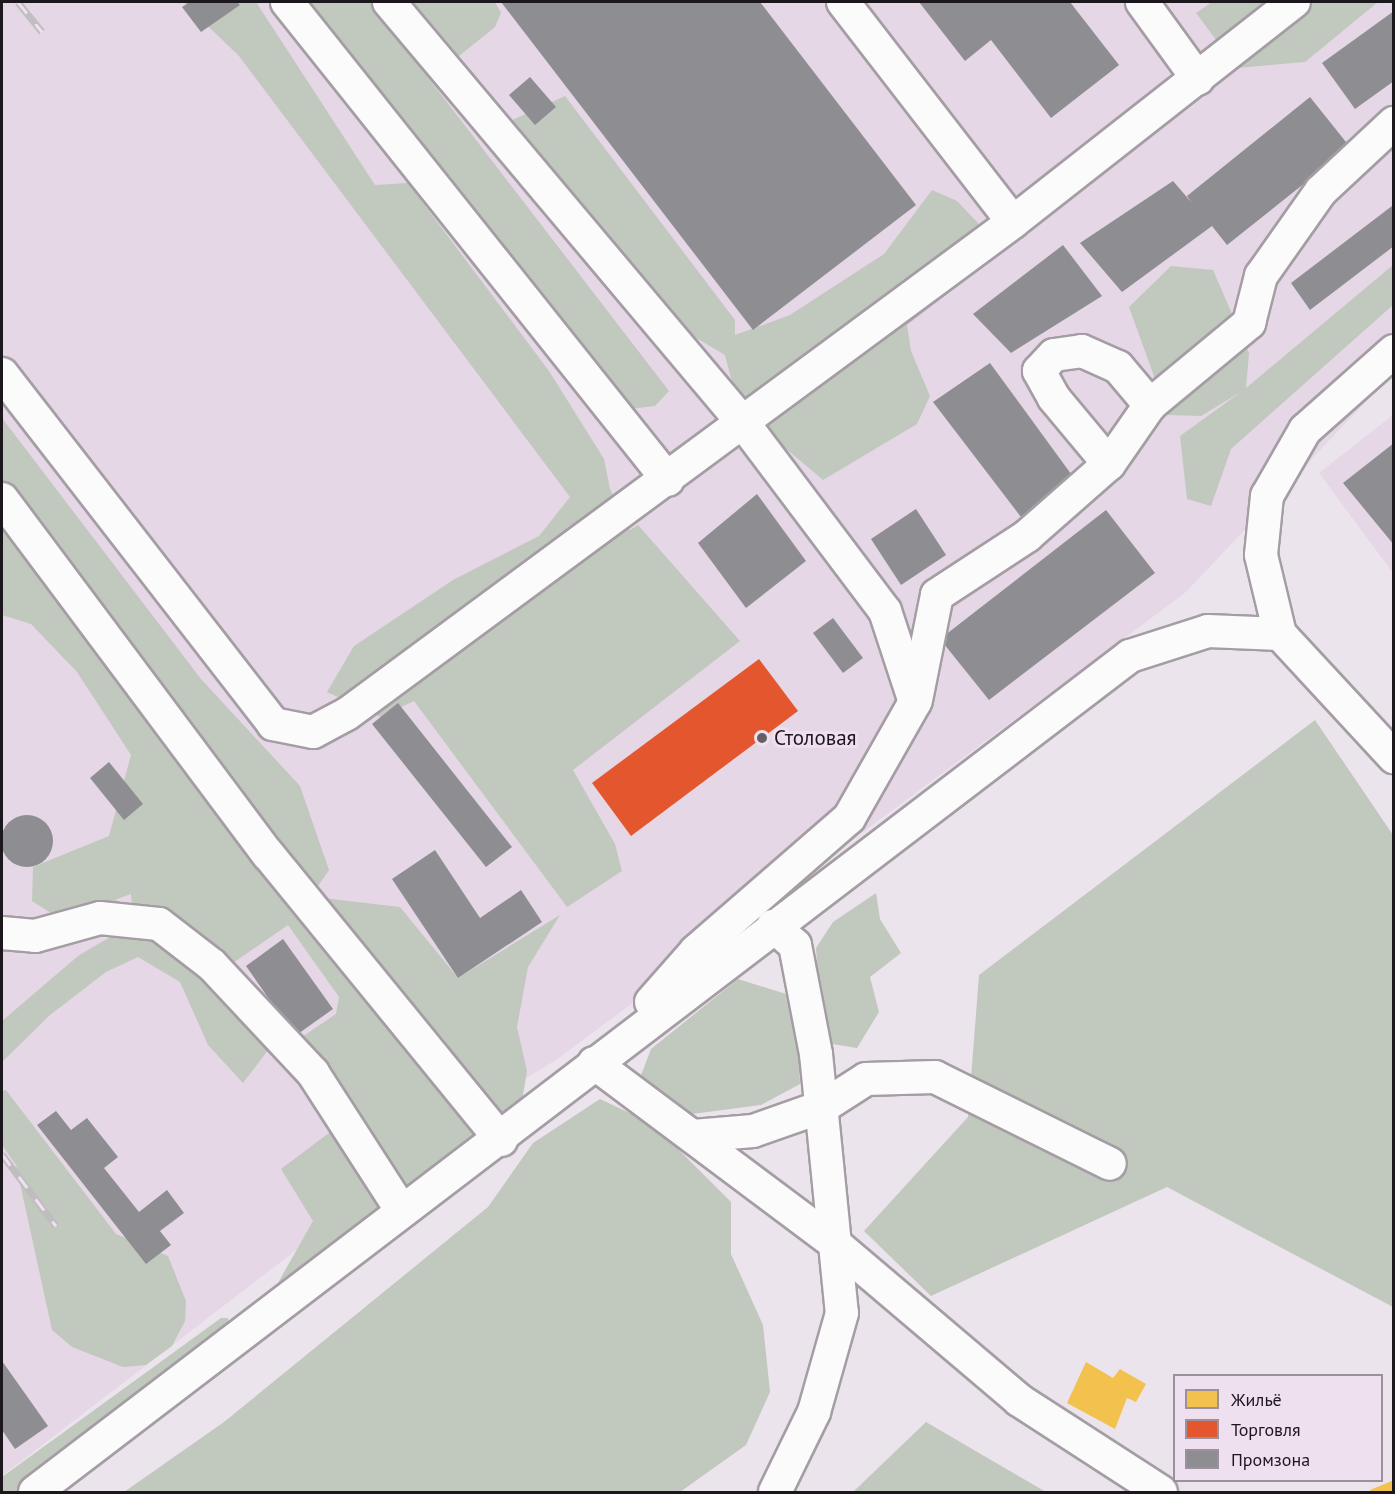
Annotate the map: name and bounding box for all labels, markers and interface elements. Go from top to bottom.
place label: Столовая [774,725,857,751]
marker: Столовая [755,731,769,745]
legend [1173,1374,1383,1482]
text: Жильё [1231,1388,1282,1411]
text: Торговля [1231,1418,1301,1441]
text: Промзона [1231,1448,1310,1471]

